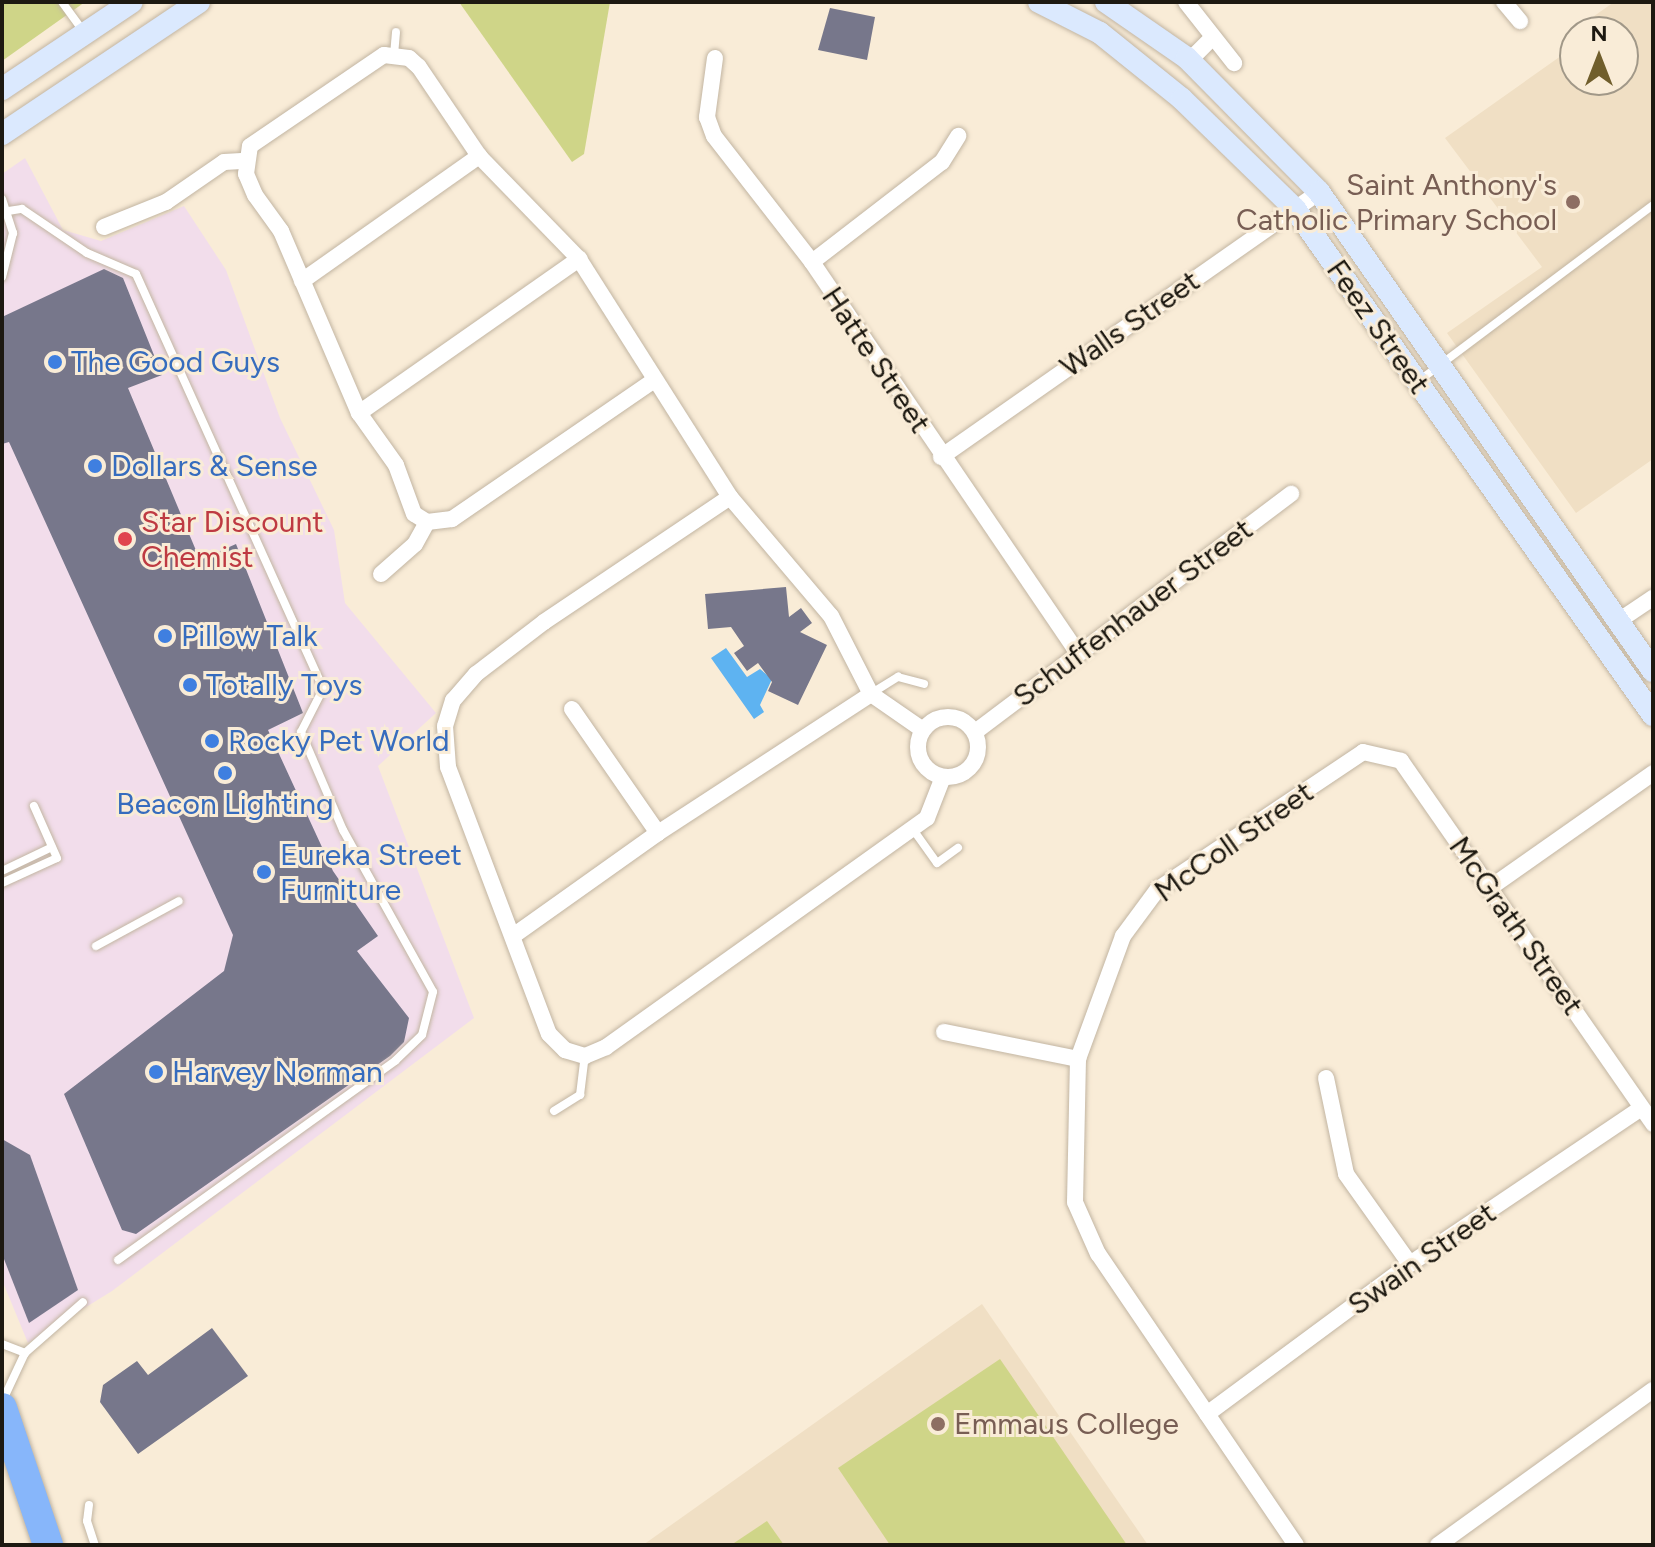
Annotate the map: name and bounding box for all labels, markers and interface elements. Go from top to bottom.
north arrow [1559,16,1639,96]
text: N [1590,20,1608,47]
place label: Saint Anthony's Catholic Primary School [1236,167,1557,238]
marker: Saint Anthony's Catholic Primary School [1564,193,1582,211]
street label: Feez Street [1319,253,1437,401]
street label: Walls Street [1054,263,1206,385]
street label: Hatte Street [814,280,938,440]
place label: The Good Guys [71,344,280,380]
marker: The Good Guys [46,353,64,371]
place label: Dollars & Sense [111,448,318,484]
marker: Dollars & Sense [86,457,104,475]
place label: Star Discount Chemist [141,504,324,574]
street label: Schuffenhauer Street [1006,511,1260,715]
marker: Star Discount Chemist [116,530,134,548]
place label: Pillow Talk [181,618,318,654]
marker: Pillow Talk [156,627,174,645]
place label: Totally Toys [206,667,363,703]
marker: Totally Toys [181,676,199,694]
place label: Rocky Pet World [228,723,450,759]
marker: Rocky Pet World [203,732,221,750]
marker: Beacon Lighting [216,764,234,782]
street label: McColl Street [1148,774,1320,910]
place label: Beacon Lighting [116,786,334,822]
street label: McGrath Street [1441,830,1591,1022]
place label: Eureka Street Furniture [280,837,462,908]
marker: Eureka Street Furniture [255,863,273,881]
place label: Harvey Norman [172,1054,383,1090]
marker: Harvey Norman [147,1063,165,1081]
street label: Swain Street [1341,1195,1503,1323]
place label: Emmaus College [954,1406,1179,1442]
marker: Emmaus College [929,1415,947,1433]

